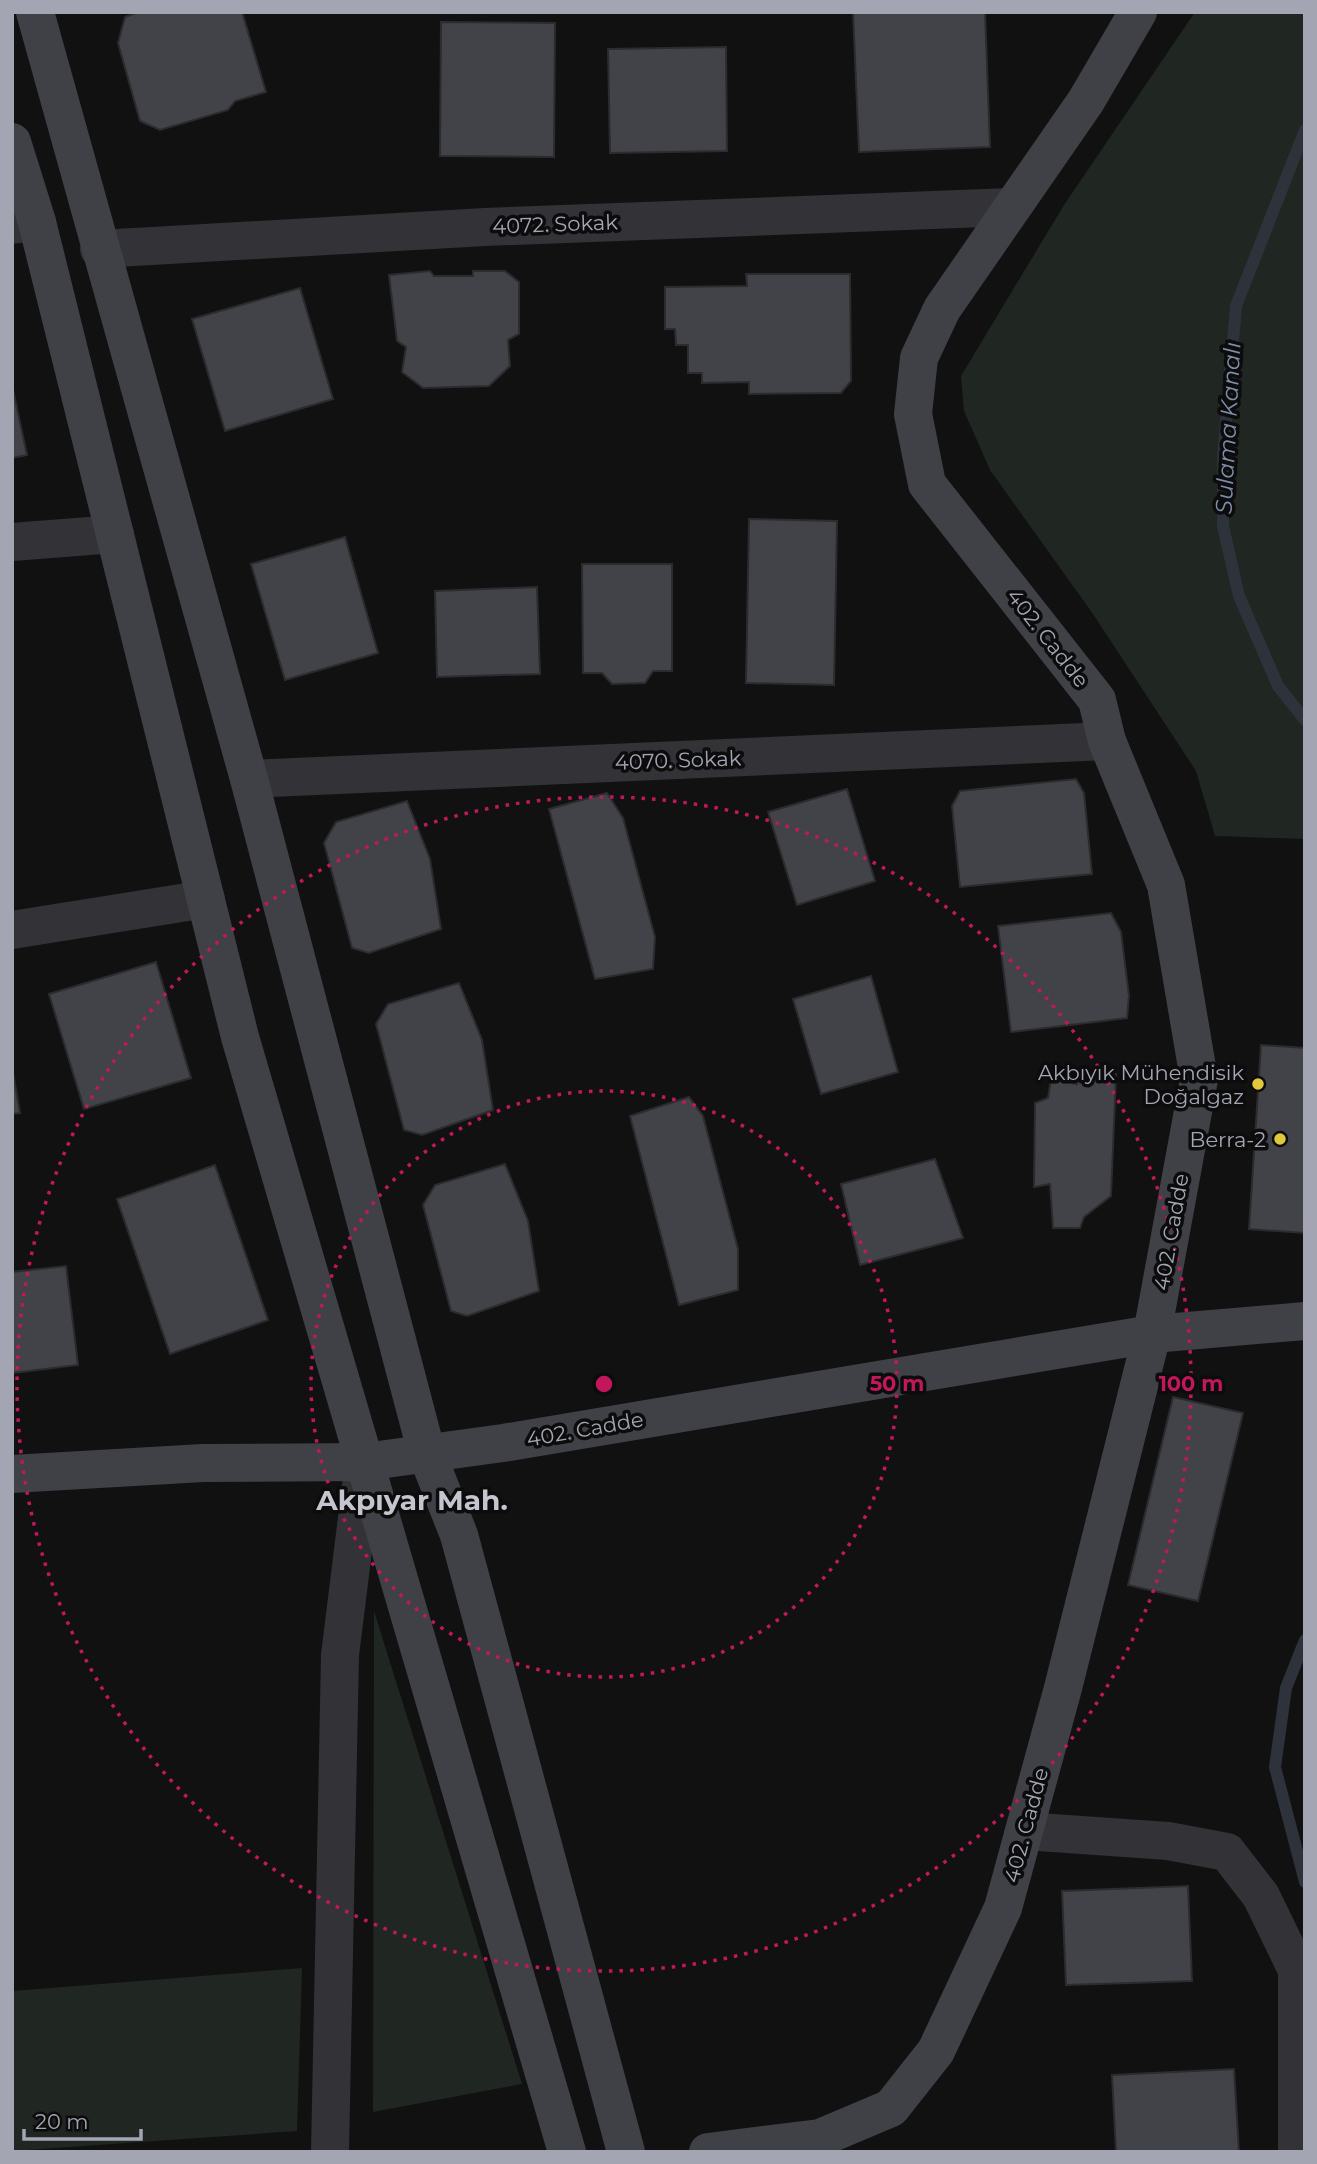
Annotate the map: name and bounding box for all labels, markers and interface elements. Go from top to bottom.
street label: 4072. Sokak [492,209,619,239]
water label: Sulama Kanalı [1210,341,1246,515]
street label: 402. Cadde [1002,584,1094,692]
street label: 4070. Sokak [614,745,742,775]
place label: Akbıyık Mühendisik Doğalgaz [1038,1060,1244,1109]
marker: Akbıyık Mühendisik Doğalgaz [1250,1076,1266,1092]
place label: Berra-2 [1190,1127,1266,1152]
marker: Berra-2 [1272,1131,1288,1147]
street label: 402. Cadde [1148,1172,1194,1292]
text: 50 m [870,1371,924,1396]
text: 100 m [1159,1371,1223,1396]
centre of rings [592,1372,616,1396]
street label: 402. Cadde [525,1406,645,1452]
district label: Akpıyar Mah. [315,1483,508,1517]
street label: 402. Cadde [999,1765,1053,1885]
scale bar [24,2098,142,2142]
text: 20 m [35,2109,89,2134]

